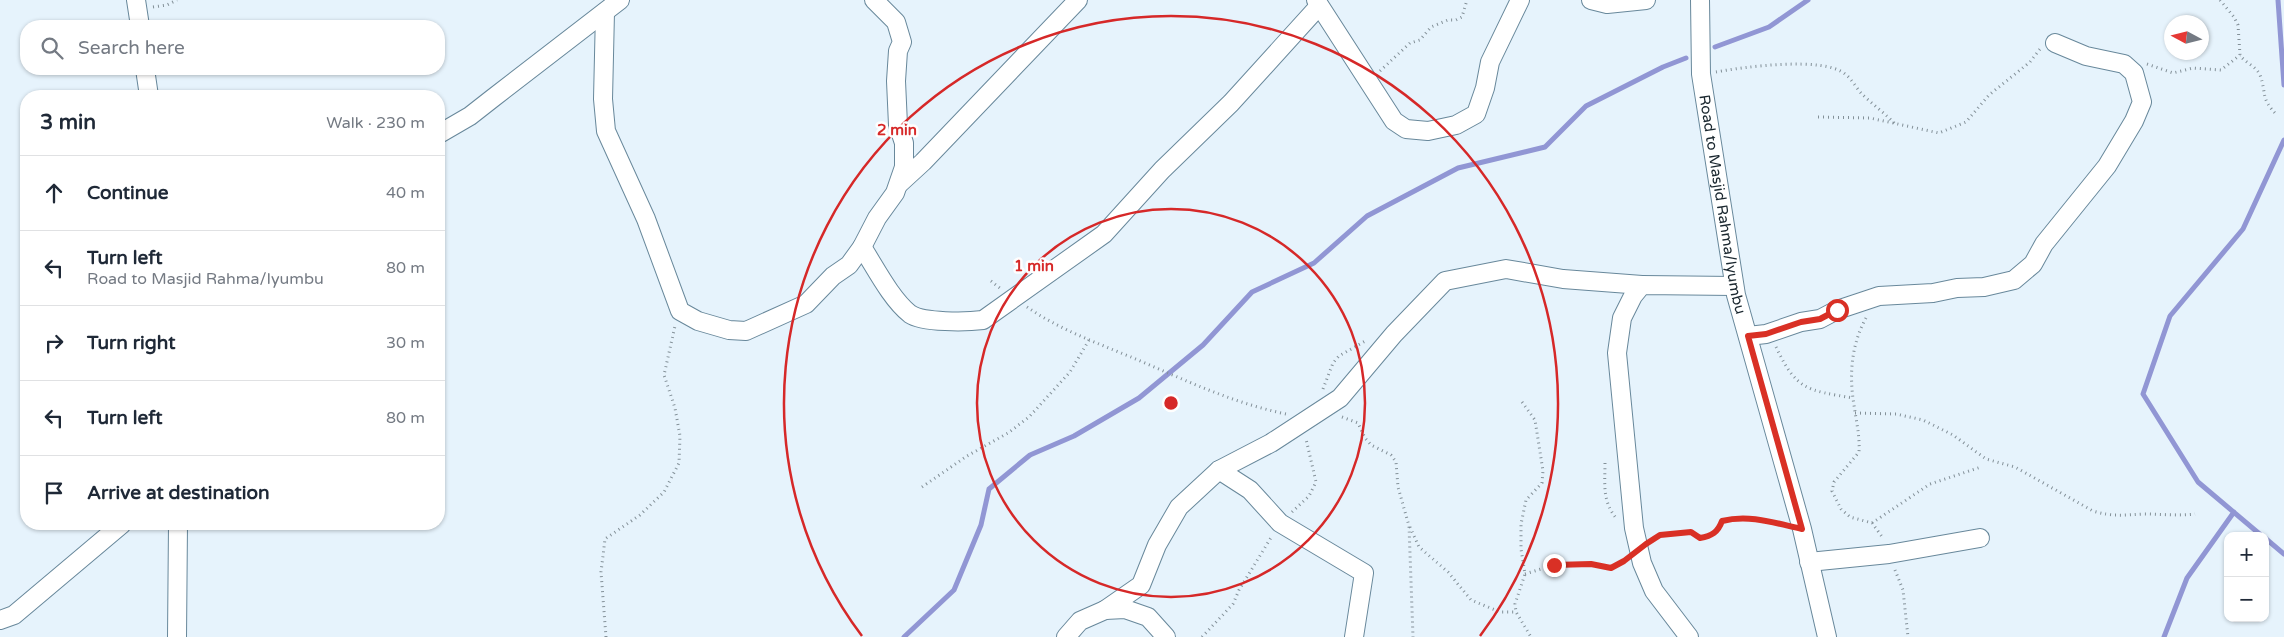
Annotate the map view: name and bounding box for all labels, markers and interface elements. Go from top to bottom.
north arrow [2164,15,2209,60]
search box [20,20,445,75]
icon: search [38,34,66,62]
text: Search here [78,37,185,59]
street label: Road to Masjid Rahma/Iyumbu [1695,93,1750,316]
text: 3 min [40,110,96,135]
text: Walk · 230 m [326,113,425,133]
text: 2 min [877,121,917,139]
icon: ahead [40,179,68,207]
text: Continue [87,182,169,204]
text: 40 m [386,183,425,203]
text: Turn left [87,247,163,269]
icon: left [40,254,68,282]
text: 1 min [1014,257,1054,275]
text: 80 m [386,258,425,278]
text: Road to Masjid Rahma/Iyumbu [87,269,324,289]
route start [1826,299,1849,322]
icon: right [40,329,68,357]
text: Turn right [87,332,175,354]
text: 30 m [386,333,425,353]
centre of rings [1162,394,1180,412]
icon: left [40,404,68,432]
text: Turn left [87,407,163,429]
text: 80 m [386,408,425,428]
icon: arrive [40,479,68,507]
text: Arrive at destination [87,482,270,504]
map controls [2224,532,2269,622]
button: + [2224,532,2269,577]
route end [1543,554,1566,577]
button: − [2224,577,2269,622]

